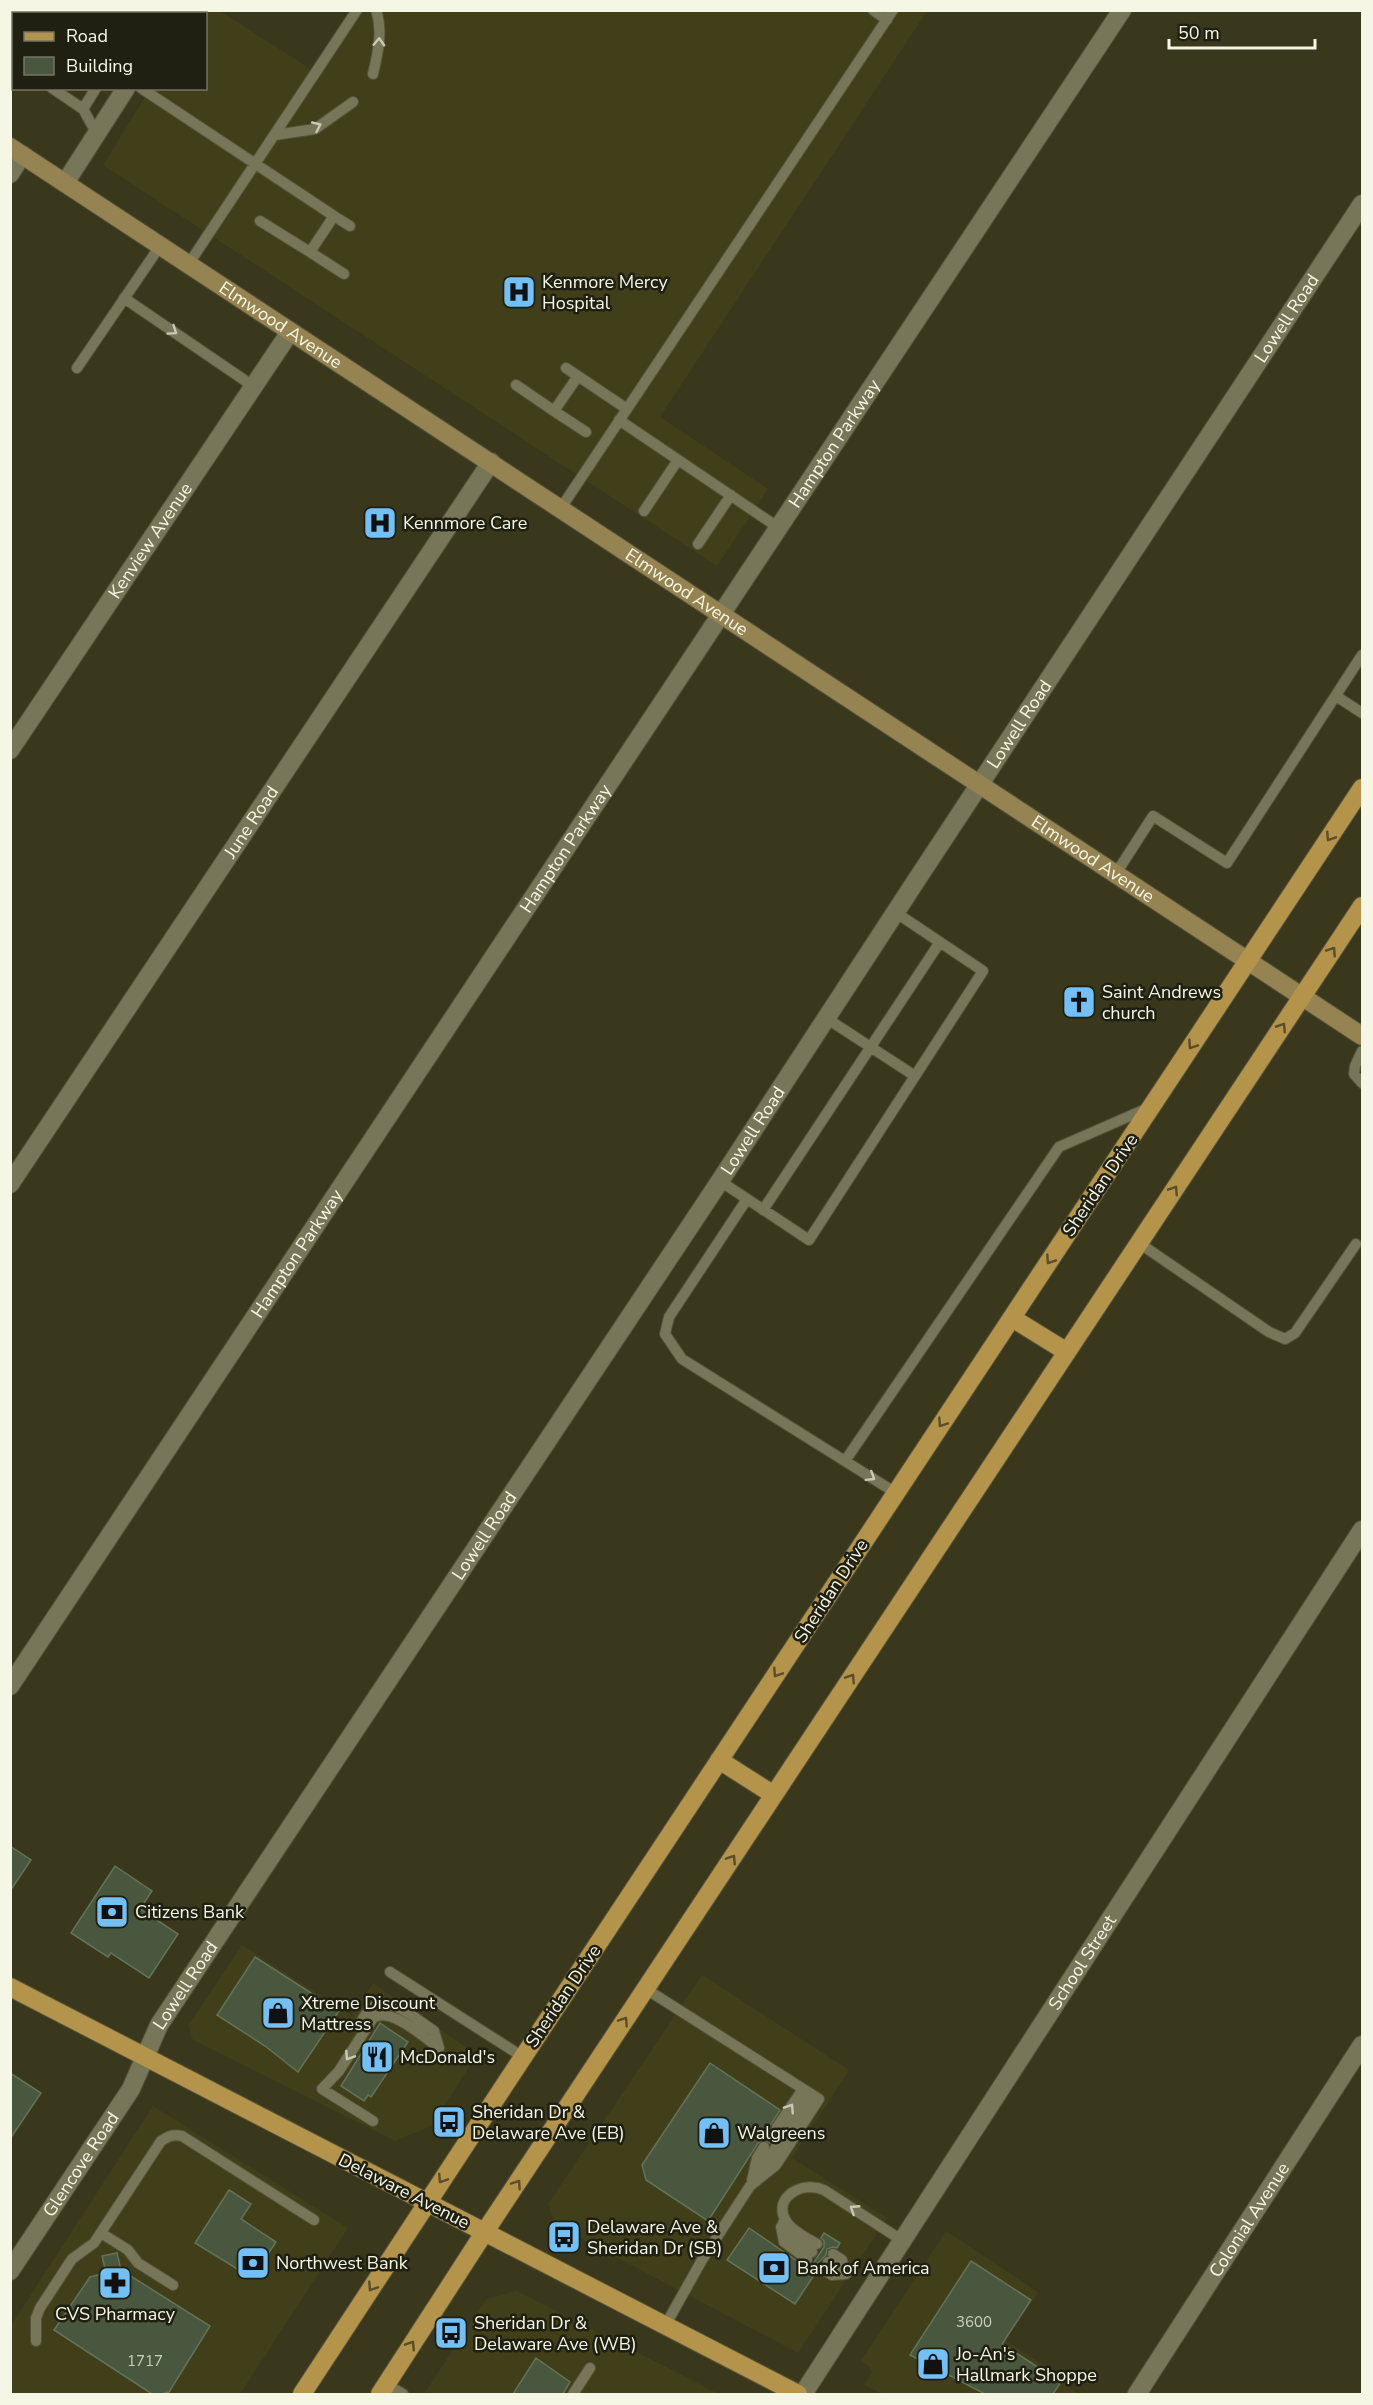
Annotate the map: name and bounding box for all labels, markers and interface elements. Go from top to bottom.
legend [12,12,207,90]
scale bar [1169,12,1314,50]
text: 50 m [1178,21,1220,45]
text: Road [66,24,108,48]
one-way arrow [372,38,385,47]
text: Building [66,54,133,78]
one-way arrow [311,121,322,133]
street label: Lowell Road [1249,269,1325,367]
place label: Kenmore Mercy Hospital [542,270,668,315]
hospital icon: Kenmore Mercy Hospital [501,274,537,310]
street label: Elmwood Avenue [215,276,347,374]
one-way arrow [166,324,177,335]
street label: Hampton Parkway [783,374,886,513]
street label: Kenview Avenue [103,478,198,603]
hospital icon: Kennmore Care [362,505,398,541]
place label: Kennmore Care [403,511,527,535]
street label: Elmwood Avenue [621,543,753,641]
street label: Lowell Road [981,675,1057,773]
street label: Hampton Parkway [514,779,617,918]
street label: June Road [218,781,284,864]
street label: Elmwood Avenue [1027,810,1159,908]
one-way arrow [1326,830,1337,841]
one-way arrow [1325,947,1336,958]
place label: Saint Andrews church [1102,980,1221,1025]
church icon: Saint Andrews church [1061,984,1097,1020]
one-way arrow [1275,1023,1286,1034]
one-way arrow [1188,1039,1200,1049]
street label: Lowell Road [715,1082,791,1180]
street label: Sheridan Drive [1057,1129,1143,1241]
street label: Hampton Parkway [246,1184,349,1322]
one-way arrow [1167,1186,1179,1196]
one-way arrow [1046,1254,1057,1265]
one-way arrow [938,1417,950,1427]
one-way arrow [864,1470,875,1481]
street label: Lowell Road [446,1487,522,1585]
street label: Sheridan Drive [789,1535,873,1647]
one-way arrow [773,1666,784,1677]
one-way arrow [844,1674,855,1685]
one-way arrow [725,1854,736,1865]
bank icon: Citizens Bank [94,1894,130,1930]
place label: Citizens Bank [135,1900,245,1924]
street label: School Street [1043,1910,1122,2015]
street label: Lowell Road [147,1937,223,2034]
street label: Sheridan Drive [520,1940,606,2052]
place label: Xtreme Discount Mattress [301,1991,436,2036]
shop icon: Xtreme Discount Mattress [260,1995,296,2031]
one-way arrow [617,2017,628,2028]
restaurant icon: McDonald's [359,2039,395,2075]
place label: McDonald's [400,2045,495,2069]
one-way arrow [345,2049,356,2060]
place label: Sheridan Dr & Delaware Ave (EB) [472,2100,625,2145]
one-way arrow [783,2103,794,2114]
bus stop icon: Sheridan Dr & Delaware Ave (EB) [431,2104,467,2140]
street label: Glencove Road [37,2107,124,2222]
shop icon: Walgreens [696,2115,732,2151]
place label: Walgreens [737,2121,825,2145]
street label: Delaware Avenue [334,2148,474,2234]
street label: Colonial Avenue [1203,2158,1295,2282]
one-way arrow [438,2172,449,2183]
one-way arrow [509,2180,521,2190]
one-way arrow [849,2206,860,2217]
place label: Delaware Ave & Sheridan Dr (SB) [587,2215,722,2260]
bus stop icon: Delaware Ave & Sheridan Dr (SB) [546,2219,582,2255]
bank icon: Northwest Bank [235,2245,271,2281]
bank icon: Bank of America [756,2250,792,2286]
place label: Northwest Bank [276,2251,409,2275]
place label: Bank of America [797,2256,930,2280]
pharmacy icon: CVS Pharmacy [97,2265,133,2301]
one-way arrow [368,2280,379,2291]
place label: CVS Pharmacy [55,2302,176,2326]
place label: Sheridan Dr & Delaware Ave (WB) [474,2311,637,2356]
house number: 3600 [956,2312,992,2332]
bus stop icon: Sheridan Dr & Delaware Ave (WB) [433,2315,469,2351]
one-way arrow [404,2341,415,2352]
place label: Jo-An's Hallmark Shoppe [955,2342,1097,2387]
shop icon: Jo-An's Hallmark Shoppe [915,2346,951,2382]
house number: 1717 [127,2351,163,2371]

